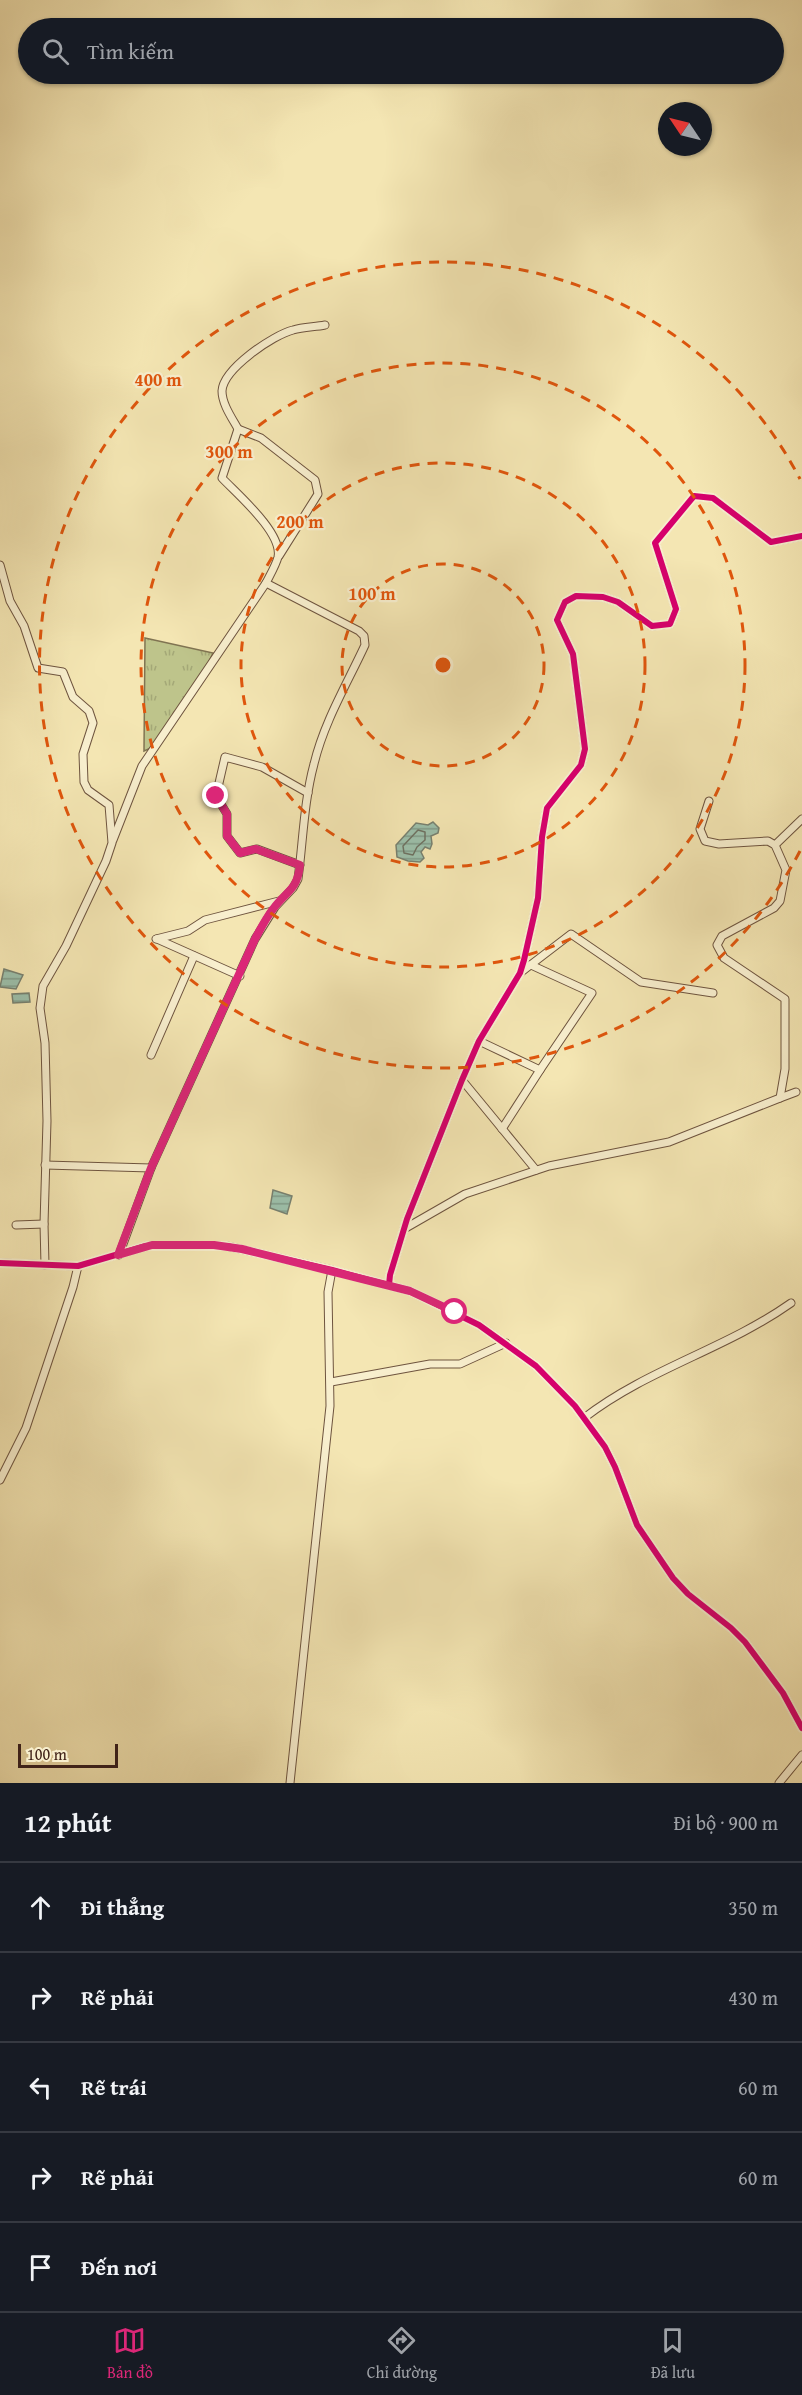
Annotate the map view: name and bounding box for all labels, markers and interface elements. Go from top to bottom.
search box [18,18,784,84]
icon: search [39,35,72,68]
text: Tìm kiếm [87,35,174,67]
north arrow [658,102,712,156]
text: 400 m [134,366,182,393]
text: 300 m [205,438,253,465]
text: 200 m [276,508,324,535]
text: 100 m [348,580,396,607]
centre of rings [433,655,453,675]
route end [202,782,228,808]
route start [441,1298,467,1324]
scale bar [18,1741,118,1768]
text: 100 m [27,1742,67,1766]
text: 12 phút [24,1803,112,1842]
text: Đi bộ · 900 m [674,1808,778,1837]
icon: ahead [24,1891,57,1924]
text: Đi thẳng [81,1891,164,1923]
text: 350 m [728,1893,778,1922]
icon: right [24,1981,57,2014]
text: Rẽ phải [81,1981,154,2013]
text: 430 m [728,1983,778,2012]
icon: left [24,2071,57,2104]
text: Rẽ trái [81,2071,147,2103]
text: 60 m [738,2073,778,2102]
icon: right [24,2161,57,2194]
text: Rẽ phải [81,2161,154,2193]
text: 60 m [738,2163,778,2192]
icon: arrive [24,2251,57,2284]
text: Đến nơi [81,2251,157,2283]
tab: Bản đồ [107,2324,153,2384]
tab: Chỉ đường [367,2324,437,2384]
tab: Đã lưu [651,2324,695,2384]

